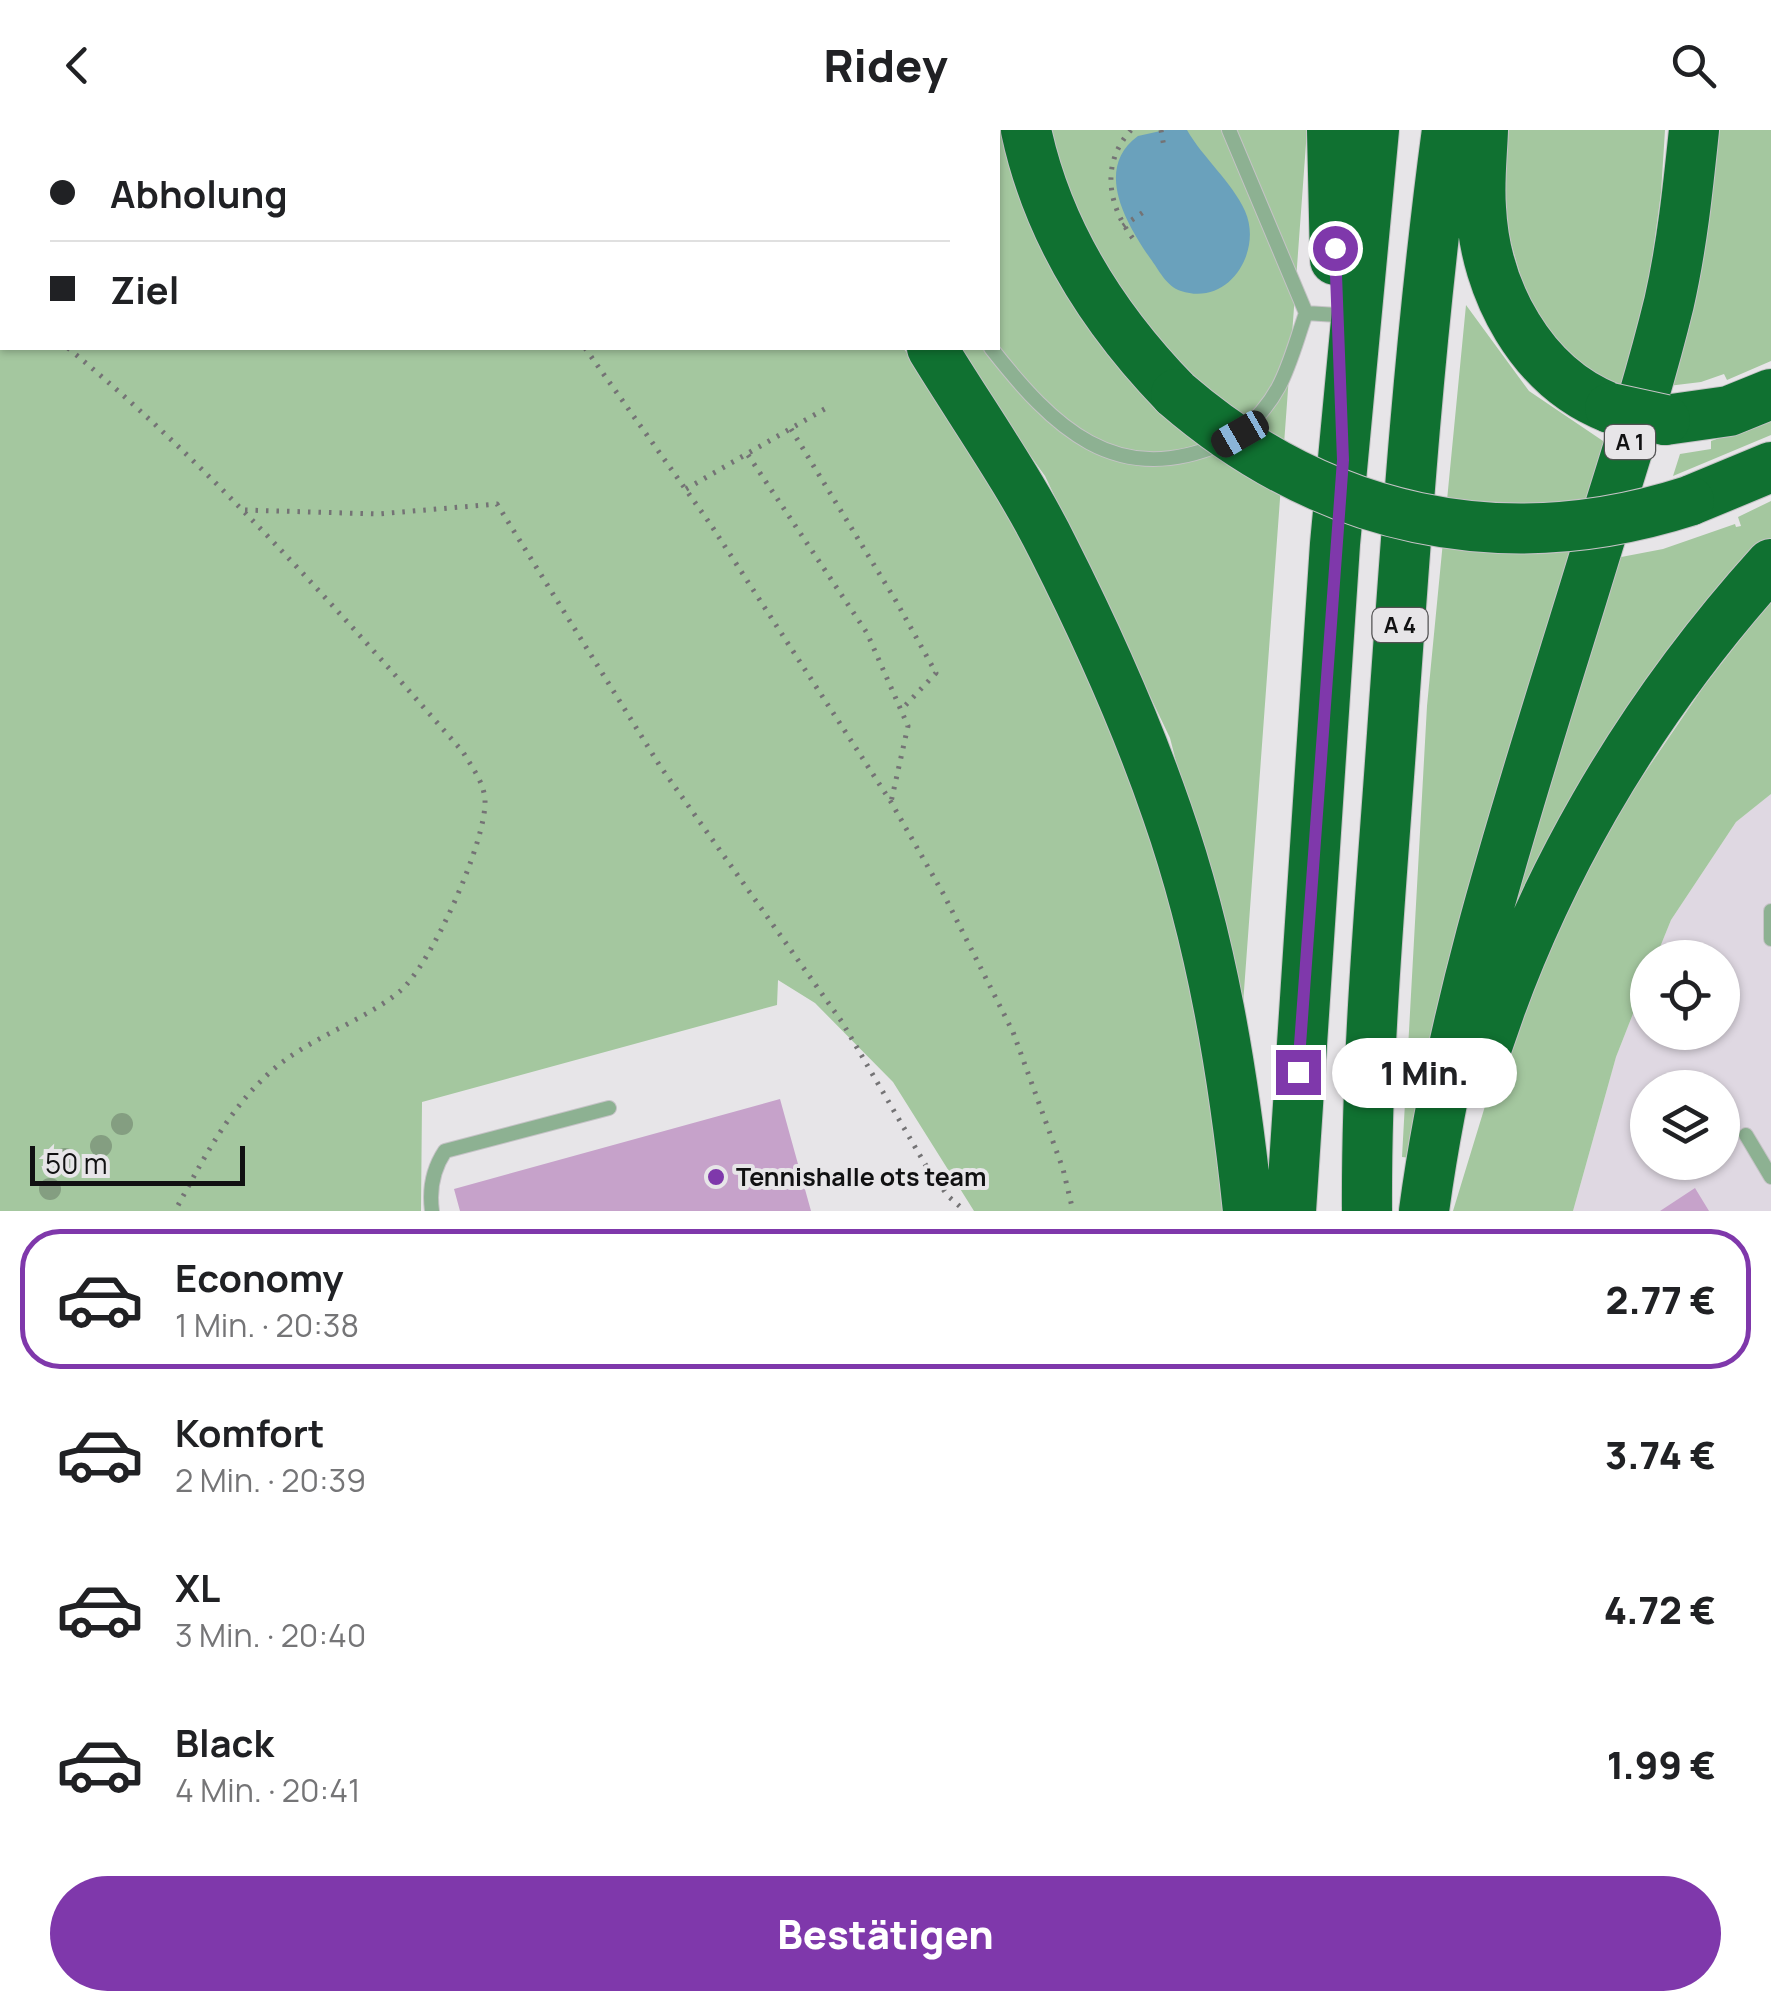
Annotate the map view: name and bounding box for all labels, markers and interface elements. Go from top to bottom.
text: Ridey [823,34,948,96]
icon: back [50,38,105,93]
icon: search [1666,38,1721,93]
text: Abholung [110,167,288,219]
route start [1313,226,1358,271]
text: Ziel [110,263,179,315]
car [1207,406,1273,462]
road number: A 1 [1605,425,1655,459]
road number: A 4 [1372,608,1428,642]
map controls [1630,940,1740,1180]
button: locate [1630,940,1740,1050]
callout: 1 Min. [1333,1037,1518,1107]
route end [1276,1050,1321,1095]
text: 1 Min. [1380,1051,1469,1095]
button: layers [1630,1070,1740,1180]
scale bar [30,1141,245,1186]
text: 50 m [45,1144,108,1182]
place label: Tennishalle ots team [736,1159,986,1194]
marker: Tennishalle ots team [705,1166,727,1188]
text: Economy [175,1251,344,1303]
icon: car [55,1254,145,1344]
text: 2.77 € [1606,1273,1716,1325]
text: 1 Min. · 20:38 [175,1303,359,1347]
text: Komfort [175,1406,324,1458]
icon: car [55,1409,145,1499]
text: 3.74 € [1605,1428,1716,1480]
text: 2 Min. · 20:39 [175,1458,366,1502]
text: XL [175,1561,220,1613]
icon: car [55,1564,145,1654]
text: 4.72 € [1604,1583,1716,1635]
text: 3 Min. · 20:40 [175,1613,366,1657]
text: Black [175,1716,274,1768]
icon: car [55,1719,145,1809]
text: 1.99 € [1607,1738,1716,1790]
text: 4 Min. · 20:41 [175,1768,360,1812]
button: Bestätigen [50,1876,1721,1991]

